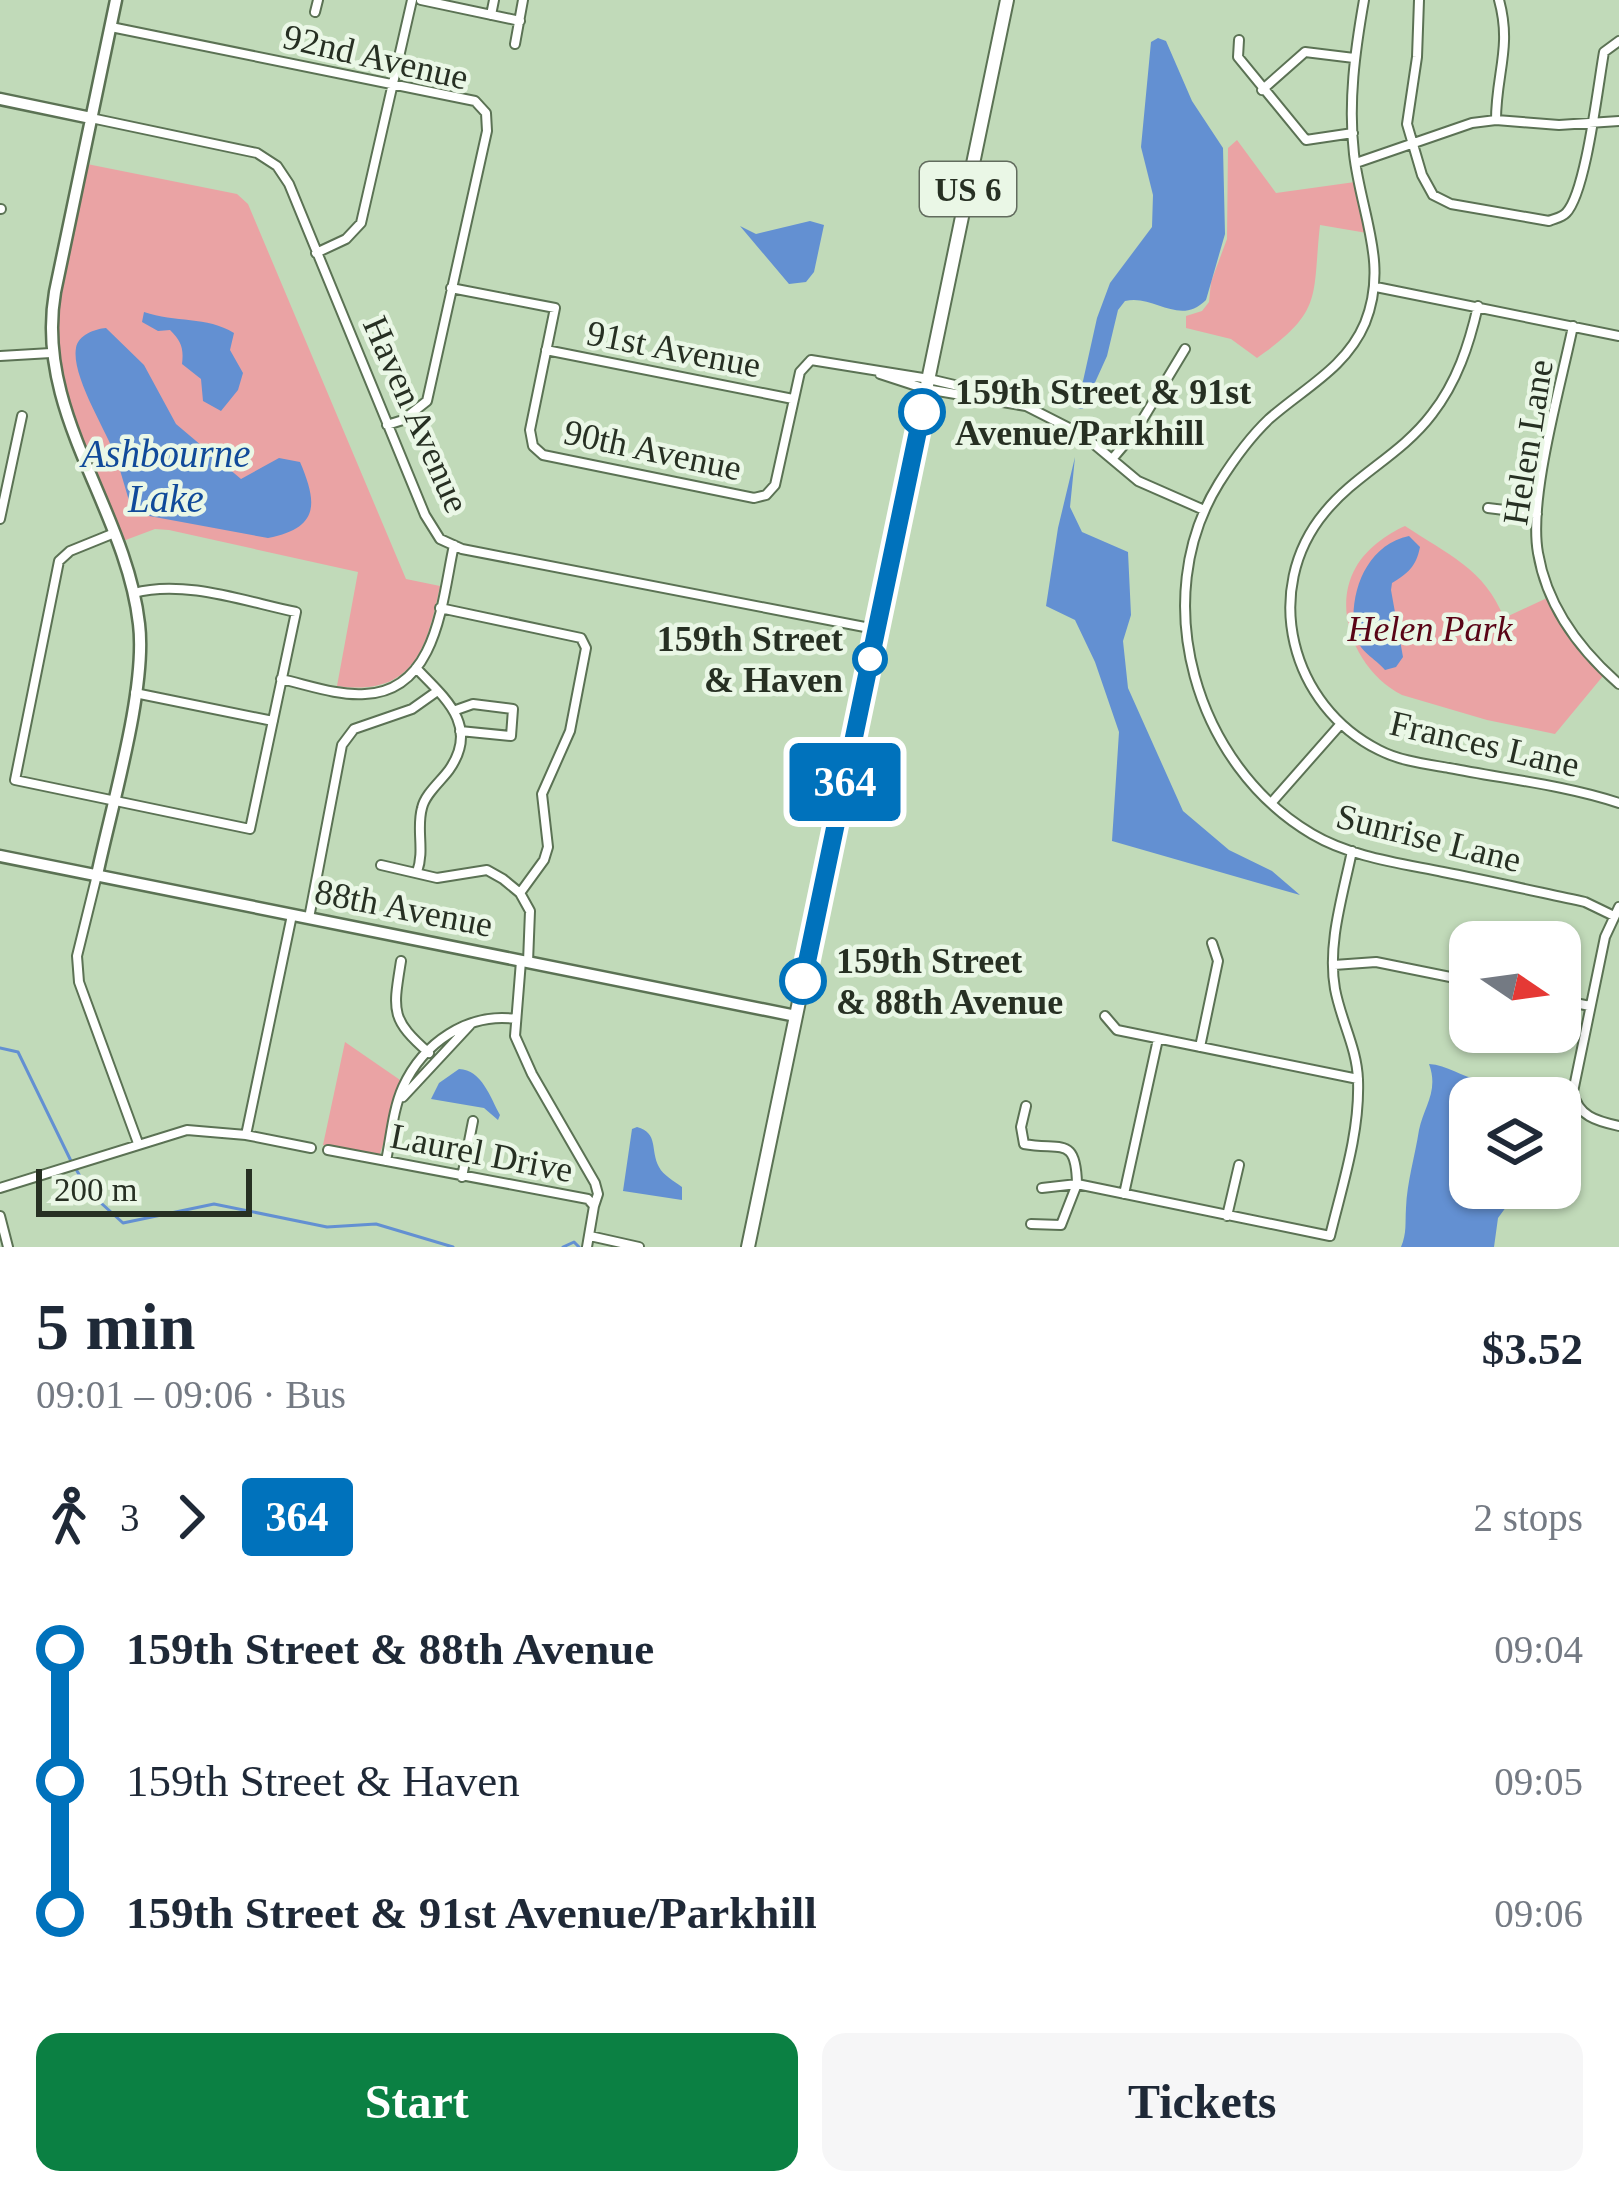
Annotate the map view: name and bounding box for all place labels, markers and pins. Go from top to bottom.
place label: 159th Street & 91st Avenue/Parkhill [955,372,1251,453]
marker: 159th Street & 91st Avenue/Parkhill [900,390,944,434]
place label: 159th Street & Haven [657,619,843,700]
marker: 159th Street & Haven [854,643,886,675]
place label: 159th Street & 88th Avenue [836,941,1063,1022]
marker: 159th Street & 88th Avenue [781,959,825,1003]

